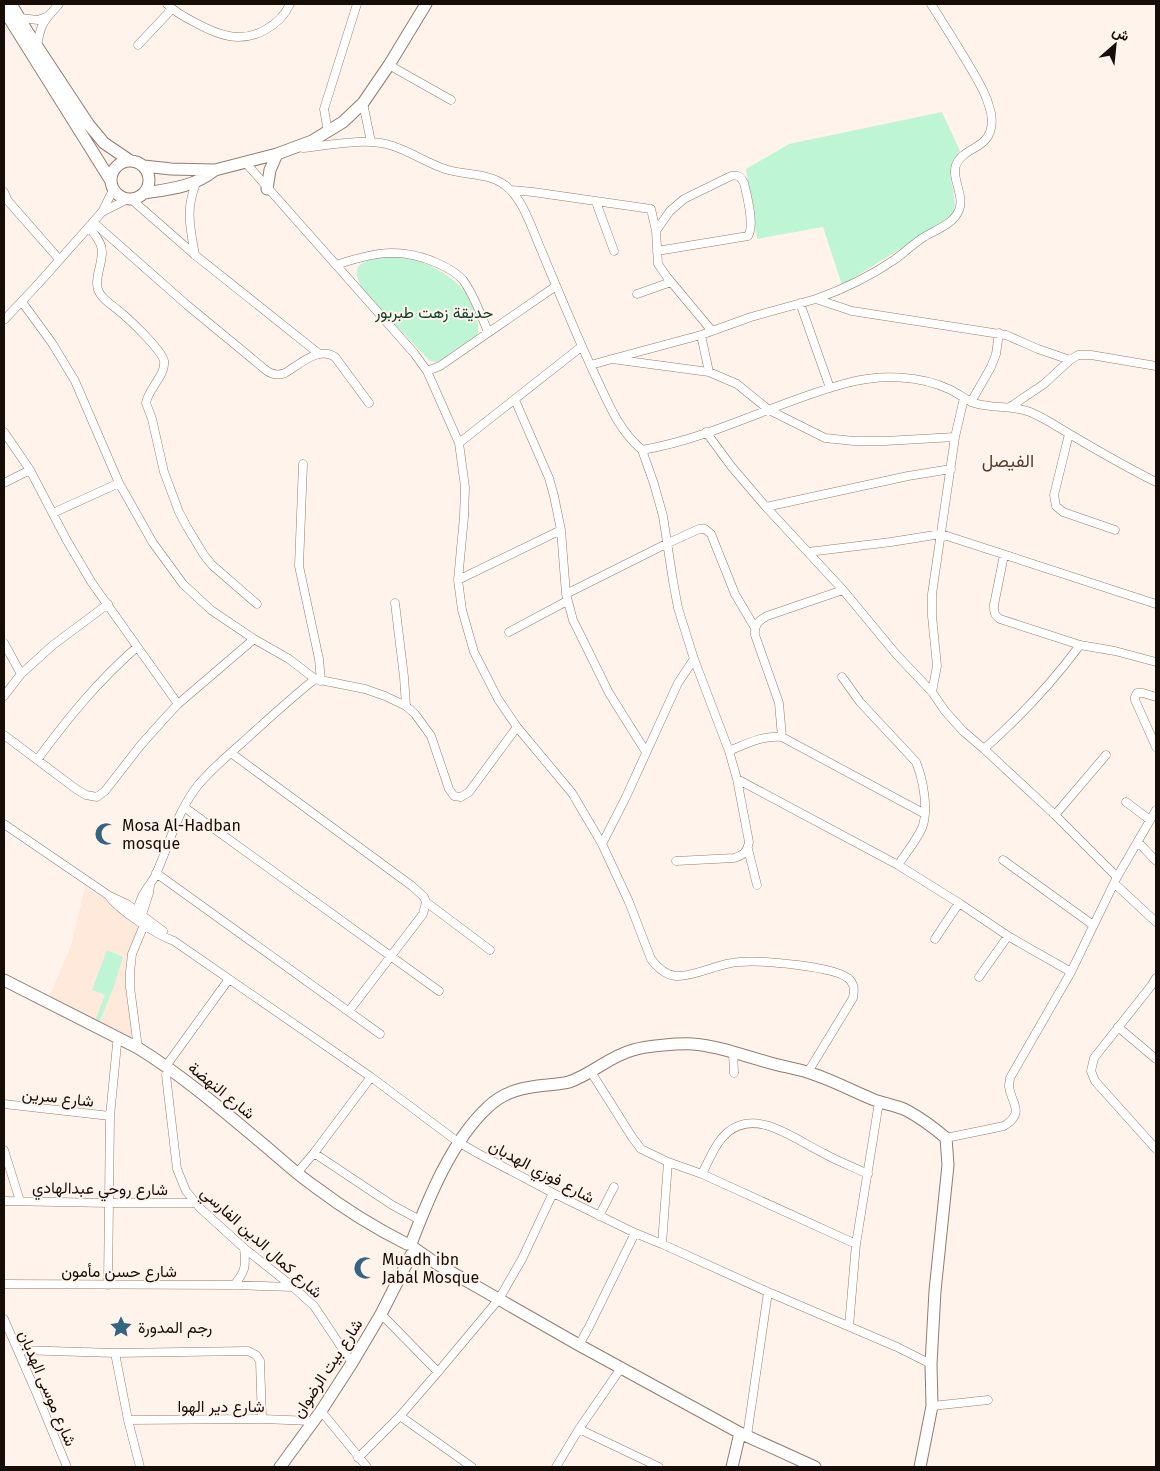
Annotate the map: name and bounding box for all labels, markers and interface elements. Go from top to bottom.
north arrow [1090,20,1140,70]
text: ش [1109,22,1132,45]
park label: حديقة زهت طبربور [374,303,493,323]
district label: الفيصل [982,450,1034,472]
place label: Mosa Al-Hadban mosque [122,816,241,853]
mosque icon: Mosa Al-Hadban mosque [93,821,119,847]
street label: شارع النهضة [183,1058,259,1125]
street label: شارع سرين [21,1084,95,1113]
street label: شارع فوزي الهدبان [484,1136,598,1211]
street label: شارع روحي عبدالهادي [32,1178,168,1203]
street label: شارع كمال الدين الفارسي [194,1183,326,1305]
place label: Muadh ibn Jabal Mosque [382,1250,479,1287]
mosque icon: Muadh ibn Jabal Mosque [352,1255,378,1281]
street label: شارع حسن مأمون [61,1262,177,1283]
place icon: رجم المدورة [108,1314,134,1340]
street label: شارع بيت الرضوان [288,1315,368,1422]
place label: رجم المدورة [138,1318,212,1338]
street label: شارع موسى الهدبان [13,1327,80,1450]
street label: شارع دير الهوا [177,1397,265,1418]

